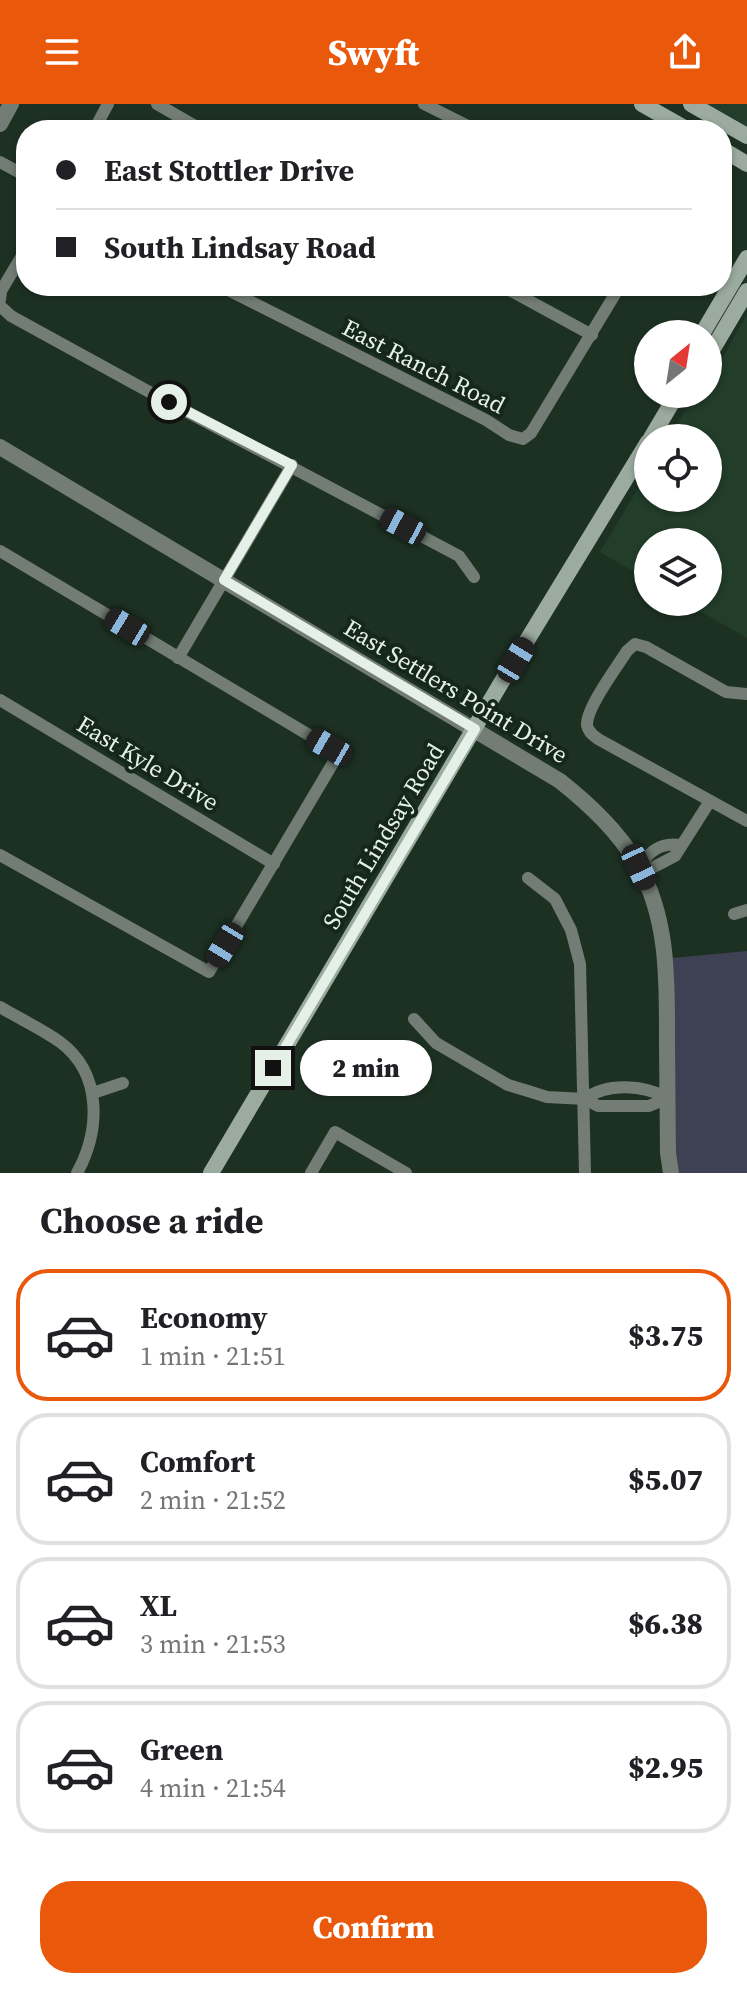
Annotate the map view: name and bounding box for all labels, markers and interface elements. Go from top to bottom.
text: Swyft [328,28,419,77]
icon: menu [40,30,84,74]
icon: share [663,30,707,74]
text: East Stottler Drive [104,150,354,191]
text: South Lindsay Road [104,227,376,268]
street label: East Ranch Road [337,311,511,421]
north arrow [634,320,722,408]
map controls [634,320,722,616]
route start [151,384,187,420]
button: locate [634,424,722,512]
car [376,504,430,548]
button: layers [634,528,722,616]
car [100,604,154,650]
street label: East Settlers Point Drive [338,611,574,771]
car [493,633,539,687]
street label: East Kyle Drive [71,708,225,818]
car [302,725,356,769]
street label: South Lindsay Road [314,737,452,935]
car [618,840,660,894]
car [202,918,248,972]
callout: 2 min [301,1040,433,1096]
route end [255,1050,291,1086]
text: 2 min [332,1050,400,1086]
text: Choose a ride [40,1196,263,1245]
text: Economy [140,1297,268,1338]
icon: car [44,1299,116,1371]
text: $3.75 [628,1315,703,1356]
text: 1 min · 21:51 [140,1338,286,1374]
text: Comfort [140,1441,255,1482]
icon: car [44,1443,116,1515]
text: $5.07 [628,1459,703,1500]
text: 2 min · 21:52 [140,1482,286,1518]
text: XL [140,1585,177,1626]
icon: car [44,1587,116,1659]
text: $6.38 [628,1603,703,1644]
text: 3 min · 21:53 [140,1626,286,1662]
text: Green [140,1729,223,1770]
icon: car [44,1731,116,1803]
text: $2.95 [628,1747,703,1788]
text: 4 min · 21:54 [140,1770,286,1806]
button: Confirm [40,1881,707,1973]

